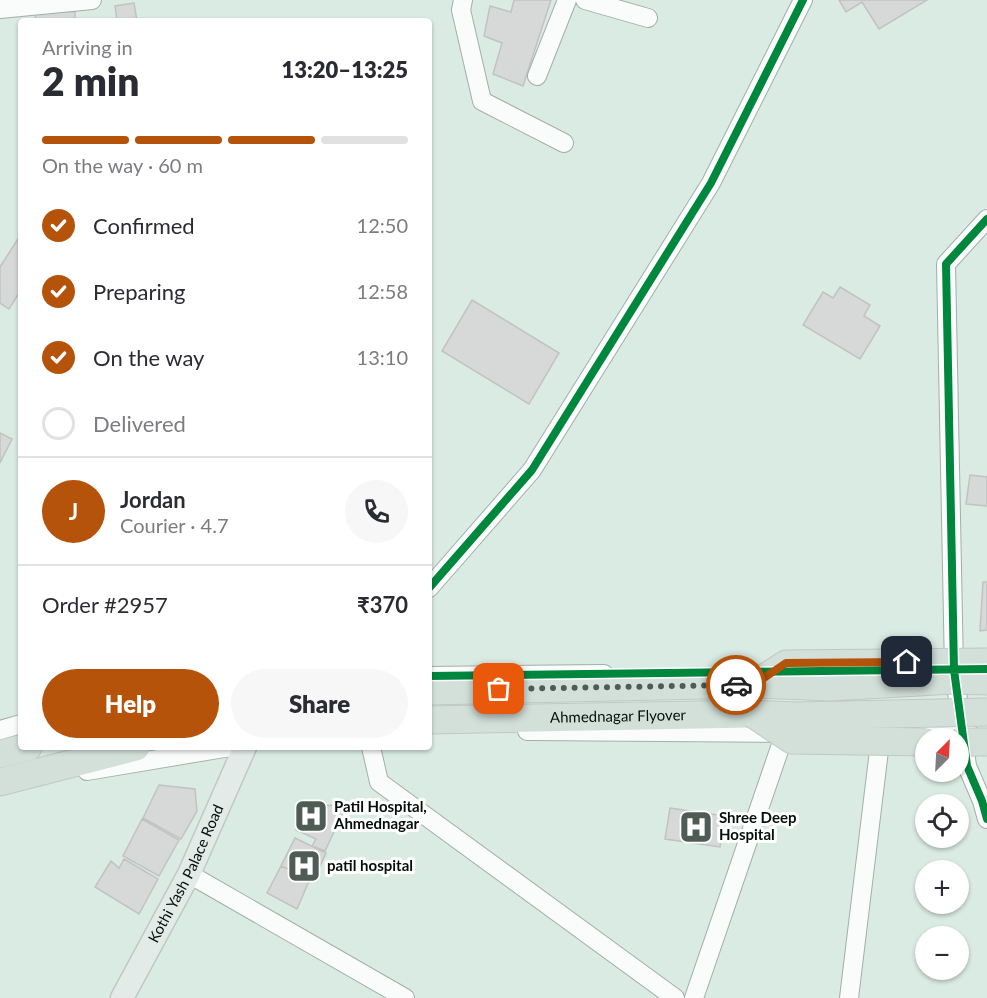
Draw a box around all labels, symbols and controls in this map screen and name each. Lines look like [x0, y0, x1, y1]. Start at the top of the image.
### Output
text: Arriving in [42, 35, 133, 59]
text: 13:20–13:25 [282, 56, 408, 83]
text: 2 min [42, 58, 139, 104]
text: On the way · 60 m [42, 153, 203, 177]
icon: check [42, 209, 75, 242]
text: Confirmed [93, 212, 195, 239]
text: 12:50 [357, 213, 408, 237]
icon: check [42, 275, 75, 308]
text: Preparing [93, 278, 185, 305]
text: 12:58 [357, 279, 408, 303]
icon: check [42, 341, 75, 374]
text: On the way [93, 344, 204, 371]
text: 13:10 [357, 345, 408, 369]
text: Delivered [93, 410, 186, 437]
button: phone [345, 480, 408, 543]
text: Jordan [120, 486, 186, 513]
text: J [69, 498, 78, 525]
text: Courier · 4.7 [120, 513, 229, 537]
text: Order #2957 [42, 591, 168, 618]
text: ₹370 [357, 591, 408, 618]
pin [881, 636, 932, 687]
icon: home [890, 645, 923, 678]
courier [706, 655, 766, 715]
pin [473, 663, 524, 714]
button: Help [42, 669, 219, 738]
button: Share [231, 669, 408, 738]
icon: car [720, 669, 753, 702]
icon: bag [482, 672, 515, 705]
street label: Ahmednagar Flyover [550, 705, 687, 726]
north arrow [915, 728, 969, 782]
map controls [915, 728, 969, 980]
button: locate [915, 794, 969, 848]
place label: Patil Hospital, Ahmednagar [333, 797, 427, 832]
hospital icon: Patil Hospital, Ahmednagar [293, 798, 329, 834]
street label: Kothi Yash Palace Road [144, 801, 227, 945]
place label: Shree Deep Hospital [719, 808, 796, 843]
hospital icon: Shree Deep Hospital [678, 809, 714, 845]
hospital icon: patil hospital [286, 848, 322, 884]
place label: patil hospital [327, 856, 413, 874]
button: + [915, 860, 969, 914]
button: − [915, 926, 969, 980]

